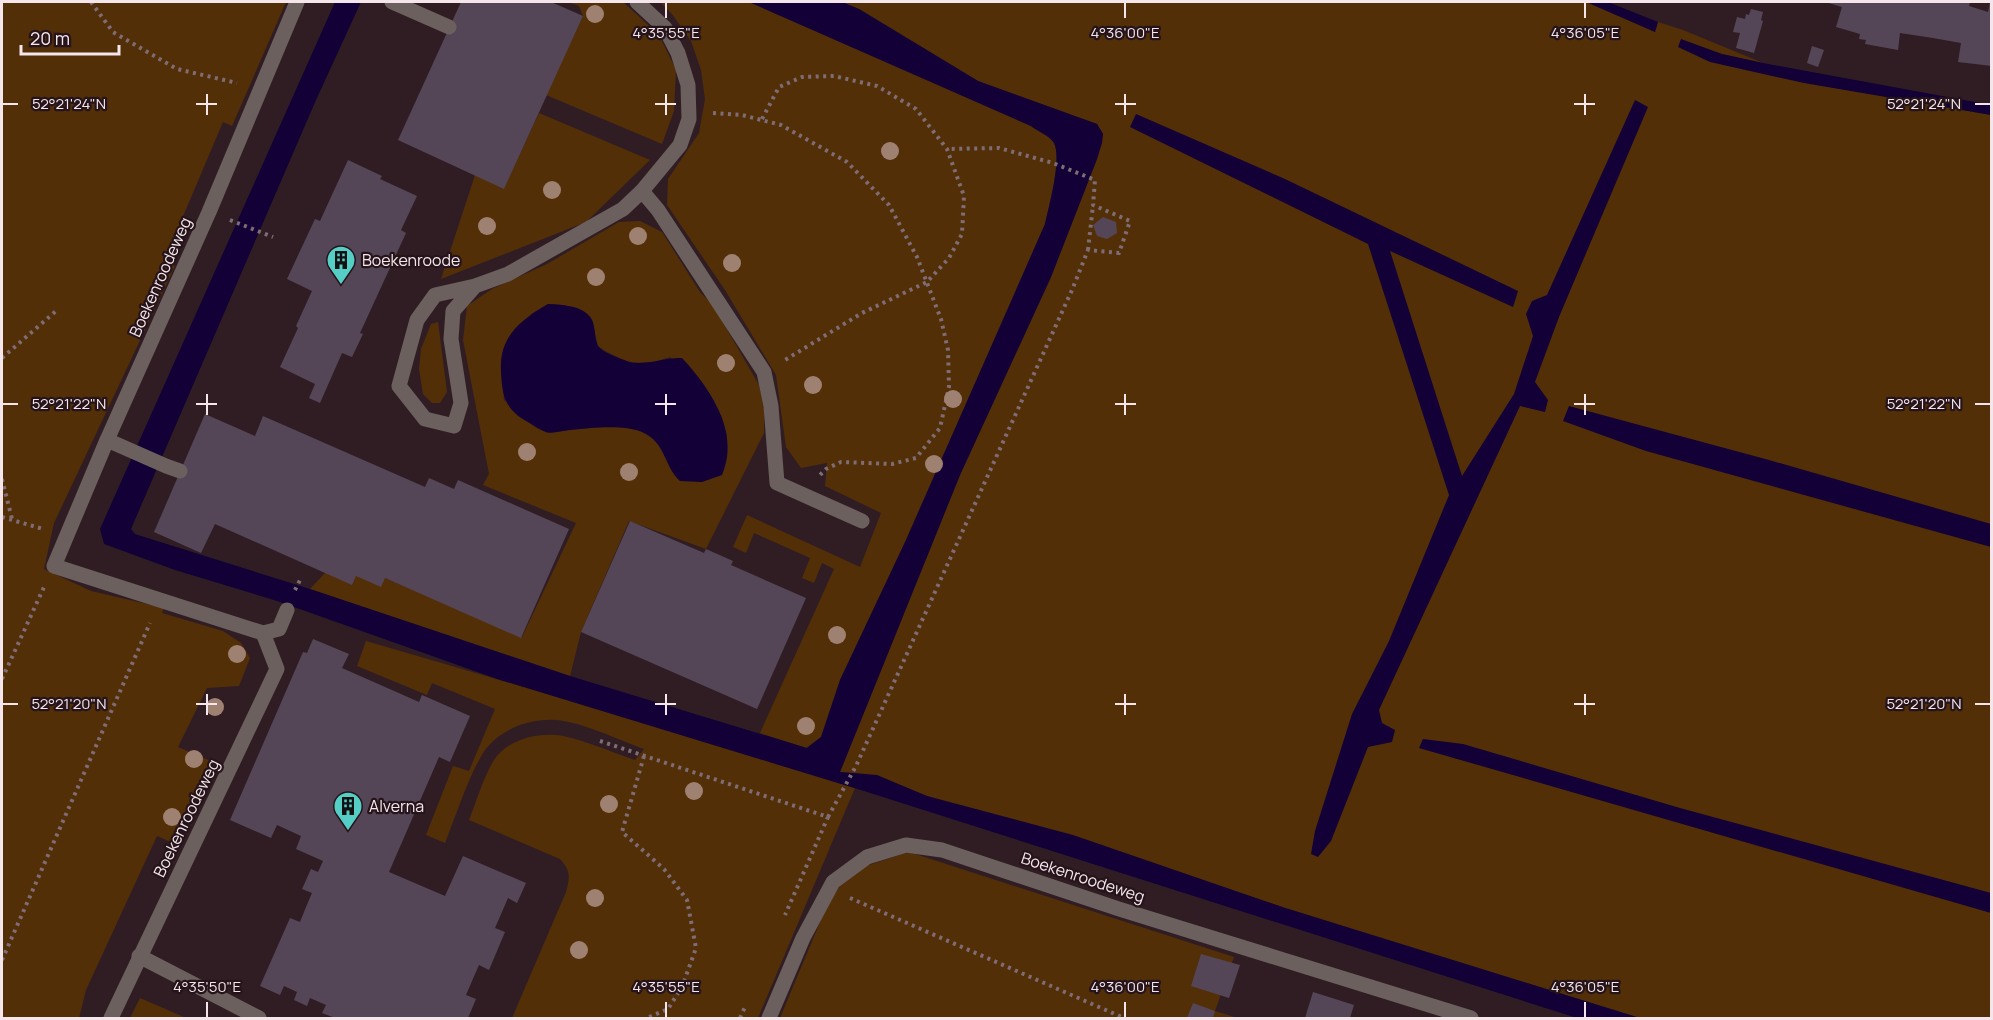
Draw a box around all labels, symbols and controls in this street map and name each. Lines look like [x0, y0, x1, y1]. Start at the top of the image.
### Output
scale bar [21, 18, 118, 56]
text: 4°35'55"E [632, 22, 700, 43]
text: 4°36'00"E [1090, 22, 1160, 43]
text: 4°36'05"E [1551, 22, 1619, 43]
text: 20 m [30, 26, 70, 50]
text: 52°21'24"N [32, 93, 106, 114]
text: 52°21'24"N [1887, 93, 1961, 114]
street label: Boekenroodeweg [124, 214, 196, 340]
building icon: Boekenroode [325, 244, 357, 286]
place label: Boekenroode [362, 249, 460, 271]
text: 52°21'22"N [32, 393, 106, 414]
text: 52°21'22"N [1887, 393, 1961, 414]
text: 52°21'20"N [32, 693, 107, 714]
text: 52°21'20"N [1887, 693, 1962, 714]
street label: Boekenroodeweg [148, 755, 224, 881]
building icon: Alverna [332, 790, 364, 832]
place label: Alverna [369, 795, 424, 817]
street label: Boekenroodeweg [1018, 847, 1148, 907]
text: 4°35'50"E [173, 976, 241, 997]
text: 4°35'55"E [632, 976, 700, 997]
text: 4°36'00"E [1090, 976, 1160, 997]
text: 4°36'05"E [1551, 976, 1619, 997]

